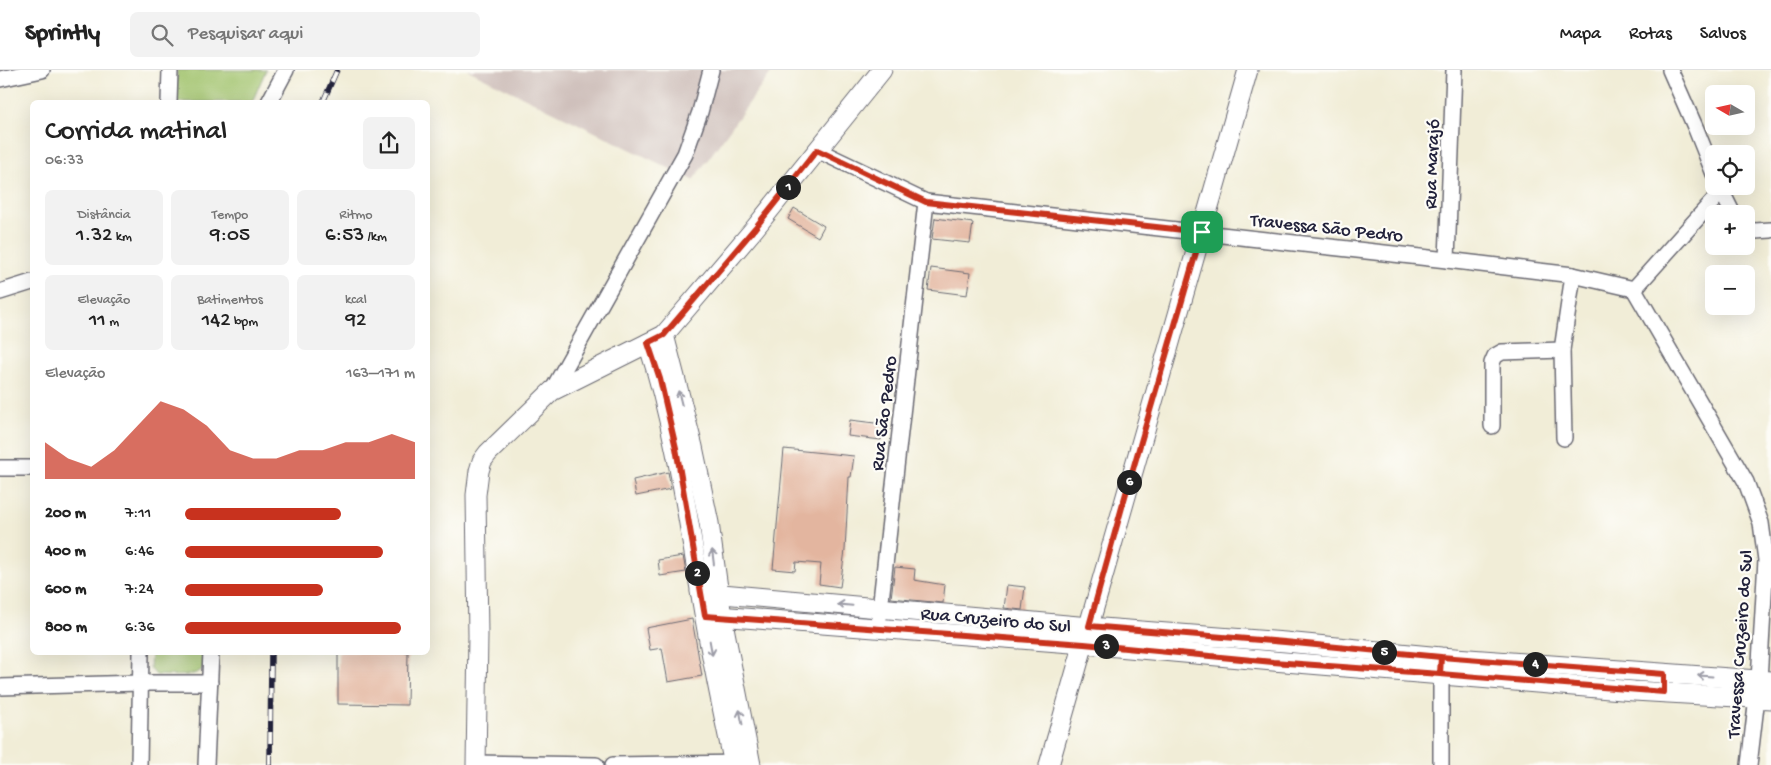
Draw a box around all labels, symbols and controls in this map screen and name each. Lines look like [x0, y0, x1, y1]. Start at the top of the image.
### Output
search box [130, 12, 480, 57]
text: Sprintly [25, 20, 100, 49]
icon: search [148, 21, 176, 49]
text: Pesquisar aqui [188, 23, 303, 46]
text: Mapa [1560, 24, 1601, 45]
text: Rotas [1629, 24, 1672, 45]
text: Salvos [1700, 24, 1746, 45]
north arrow [1705, 85, 1755, 135]
map controls [1705, 85, 1755, 315]
text: Corrida matinal [45, 116, 227, 149]
button: share [363, 117, 415, 169]
street label: Rua Marajó [1420, 118, 1447, 210]
button: locate [1705, 145, 1755, 195]
text: 06:33 [45, 152, 84, 171]
pin: 1 [776, 174, 800, 200]
text: 1 [786, 179, 791, 196]
button: + [1705, 205, 1755, 255]
text: Distância [77, 207, 131, 224]
text: Tempo [212, 207, 248, 224]
text: Ritmo [339, 207, 373, 224]
street label: Travessa São Pedro [1248, 210, 1404, 249]
pin [1181, 211, 1223, 253]
icon: arrive [1188, 218, 1216, 246]
text: 1.32 [76, 224, 112, 249]
text: 9:05 [210, 224, 250, 249]
text: 6:53 [325, 224, 364, 249]
text: km [112, 229, 132, 246]
text: /km [364, 229, 387, 246]
button: − [1705, 265, 1755, 315]
text: Elevação [78, 292, 130, 309]
text: Batimentos [197, 292, 263, 309]
text: kcal [345, 292, 367, 309]
text: 11 [89, 309, 106, 334]
text: 142 [202, 309, 231, 334]
text: 92 [346, 309, 366, 334]
text: m [106, 314, 119, 331]
text: bpm [231, 314, 258, 331]
street label: Rua São Pedro [867, 354, 904, 472]
text: Elevação [45, 365, 105, 384]
text: 163–171 m [346, 365, 415, 384]
one-way arrow [675, 391, 684, 407]
pin: 6 [1116, 470, 1142, 494]
text: 6 [1126, 474, 1133, 491]
text: 200 m [45, 505, 86, 524]
text: 7:11 [125, 505, 151, 524]
text: 400 m [45, 543, 86, 562]
text: 6:46 [125, 543, 154, 562]
one-way arrow [708, 549, 718, 565]
street label: Travessa Cruzeiro do Sul [1723, 549, 1760, 740]
pin: 2 [684, 560, 710, 586]
text: 2 [694, 565, 701, 582]
text: 600 m [45, 581, 86, 600]
text: 7:24 [125, 581, 154, 600]
one-way arrow [838, 600, 854, 610]
street label: Rua Cruzeiro do Sul [920, 603, 1072, 640]
text: 800 m [45, 619, 87, 638]
text: 6:36 [125, 619, 155, 638]
pin: 3 [1094, 634, 1118, 658]
text: 3 [1103, 638, 1110, 655]
one-way arrow [706, 639, 716, 655]
pin: 5 [1372, 640, 1396, 664]
text: 5 [1381, 644, 1388, 661]
pin: 4 [1522, 652, 1548, 676]
text: 4 [1532, 656, 1539, 673]
one-way arrow [1697, 672, 1713, 681]
one-way arrow [736, 710, 746, 726]

